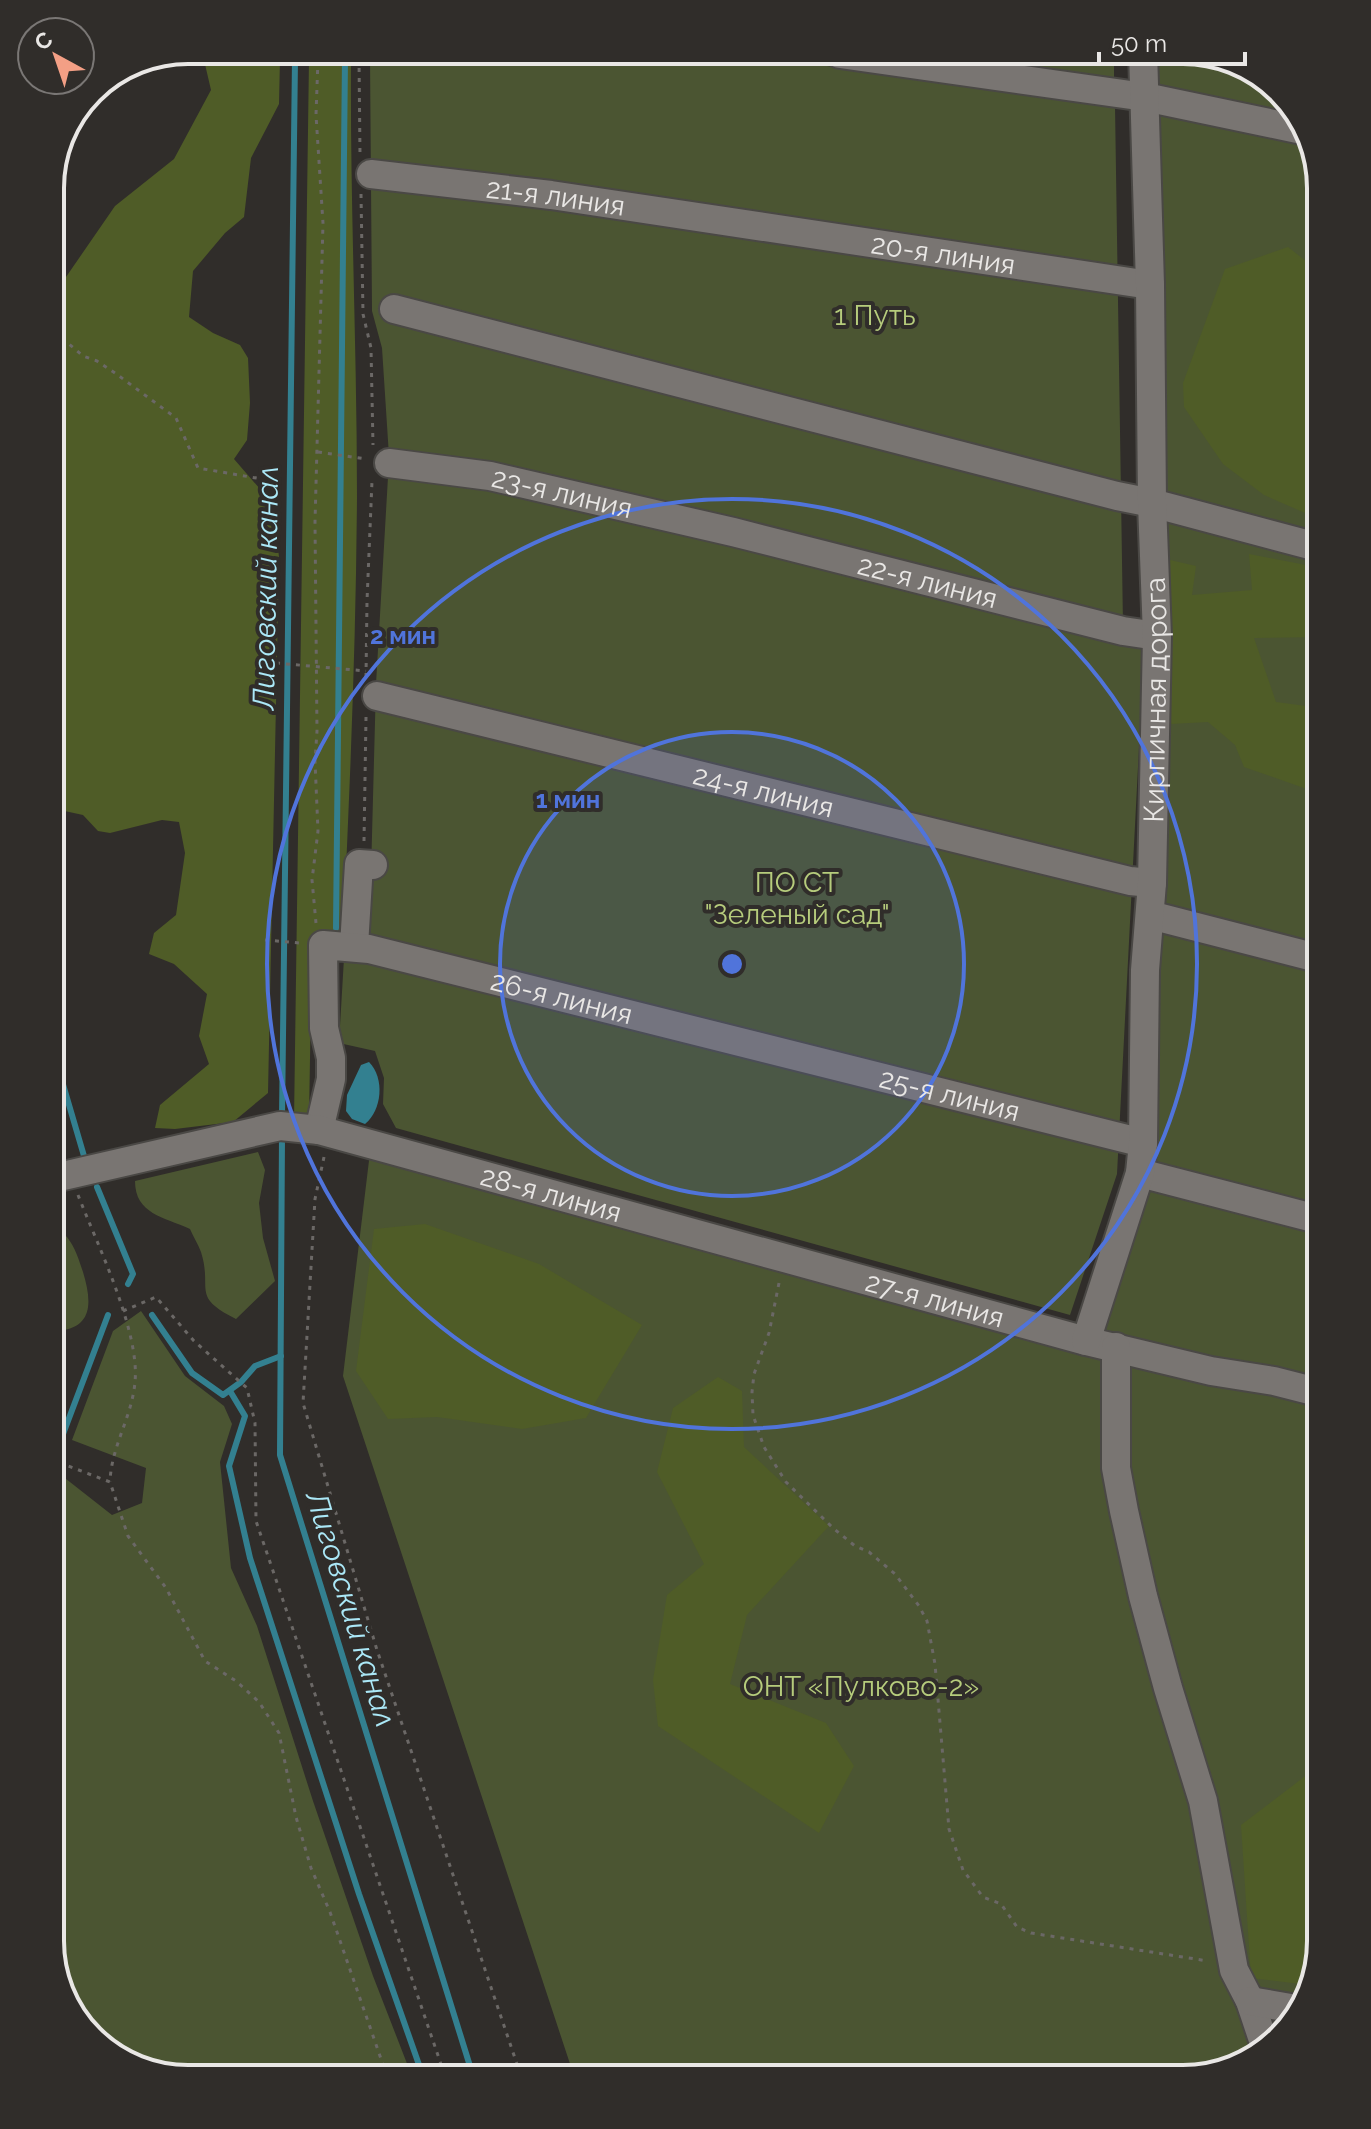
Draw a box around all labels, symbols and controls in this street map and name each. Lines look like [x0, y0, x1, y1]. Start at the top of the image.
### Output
north arrow [16, 16, 96, 96]
scale bar [1099, 16, 1245, 66]
text: С [29, 26, 57, 55]
text: 50 m [1111, 29, 1167, 58]
street label: 21-я линия [484, 172, 627, 223]
street label: 20-я линия [869, 227, 1018, 282]
park label: 1 Путь [834, 299, 916, 332]
street label: 23-я линия [489, 461, 636, 525]
water label: Лиговский канал [246, 465, 285, 712]
street label: 22-я линия [854, 548, 1001, 615]
street label: Кирпичная дорога [1137, 577, 1174, 823]
text: 2 мин [370, 621, 436, 650]
street label: 24-я линия [690, 758, 837, 825]
text: 1 мин [536, 785, 600, 814]
park label: ПО СТ "Зеленый сад" [704, 866, 890, 931]
centre of rings [718, 950, 746, 978]
street label: 26-я линия [487, 964, 636, 1031]
street label: 25-я линия [876, 1062, 1023, 1128]
street label: 28-я линия [477, 1159, 625, 1229]
street label: 27-я линия [862, 1265, 1008, 1335]
water label: Лиговский канал [299, 1486, 404, 1731]
park label: ОНТ «Пулково-2» [743, 1670, 979, 1703]

